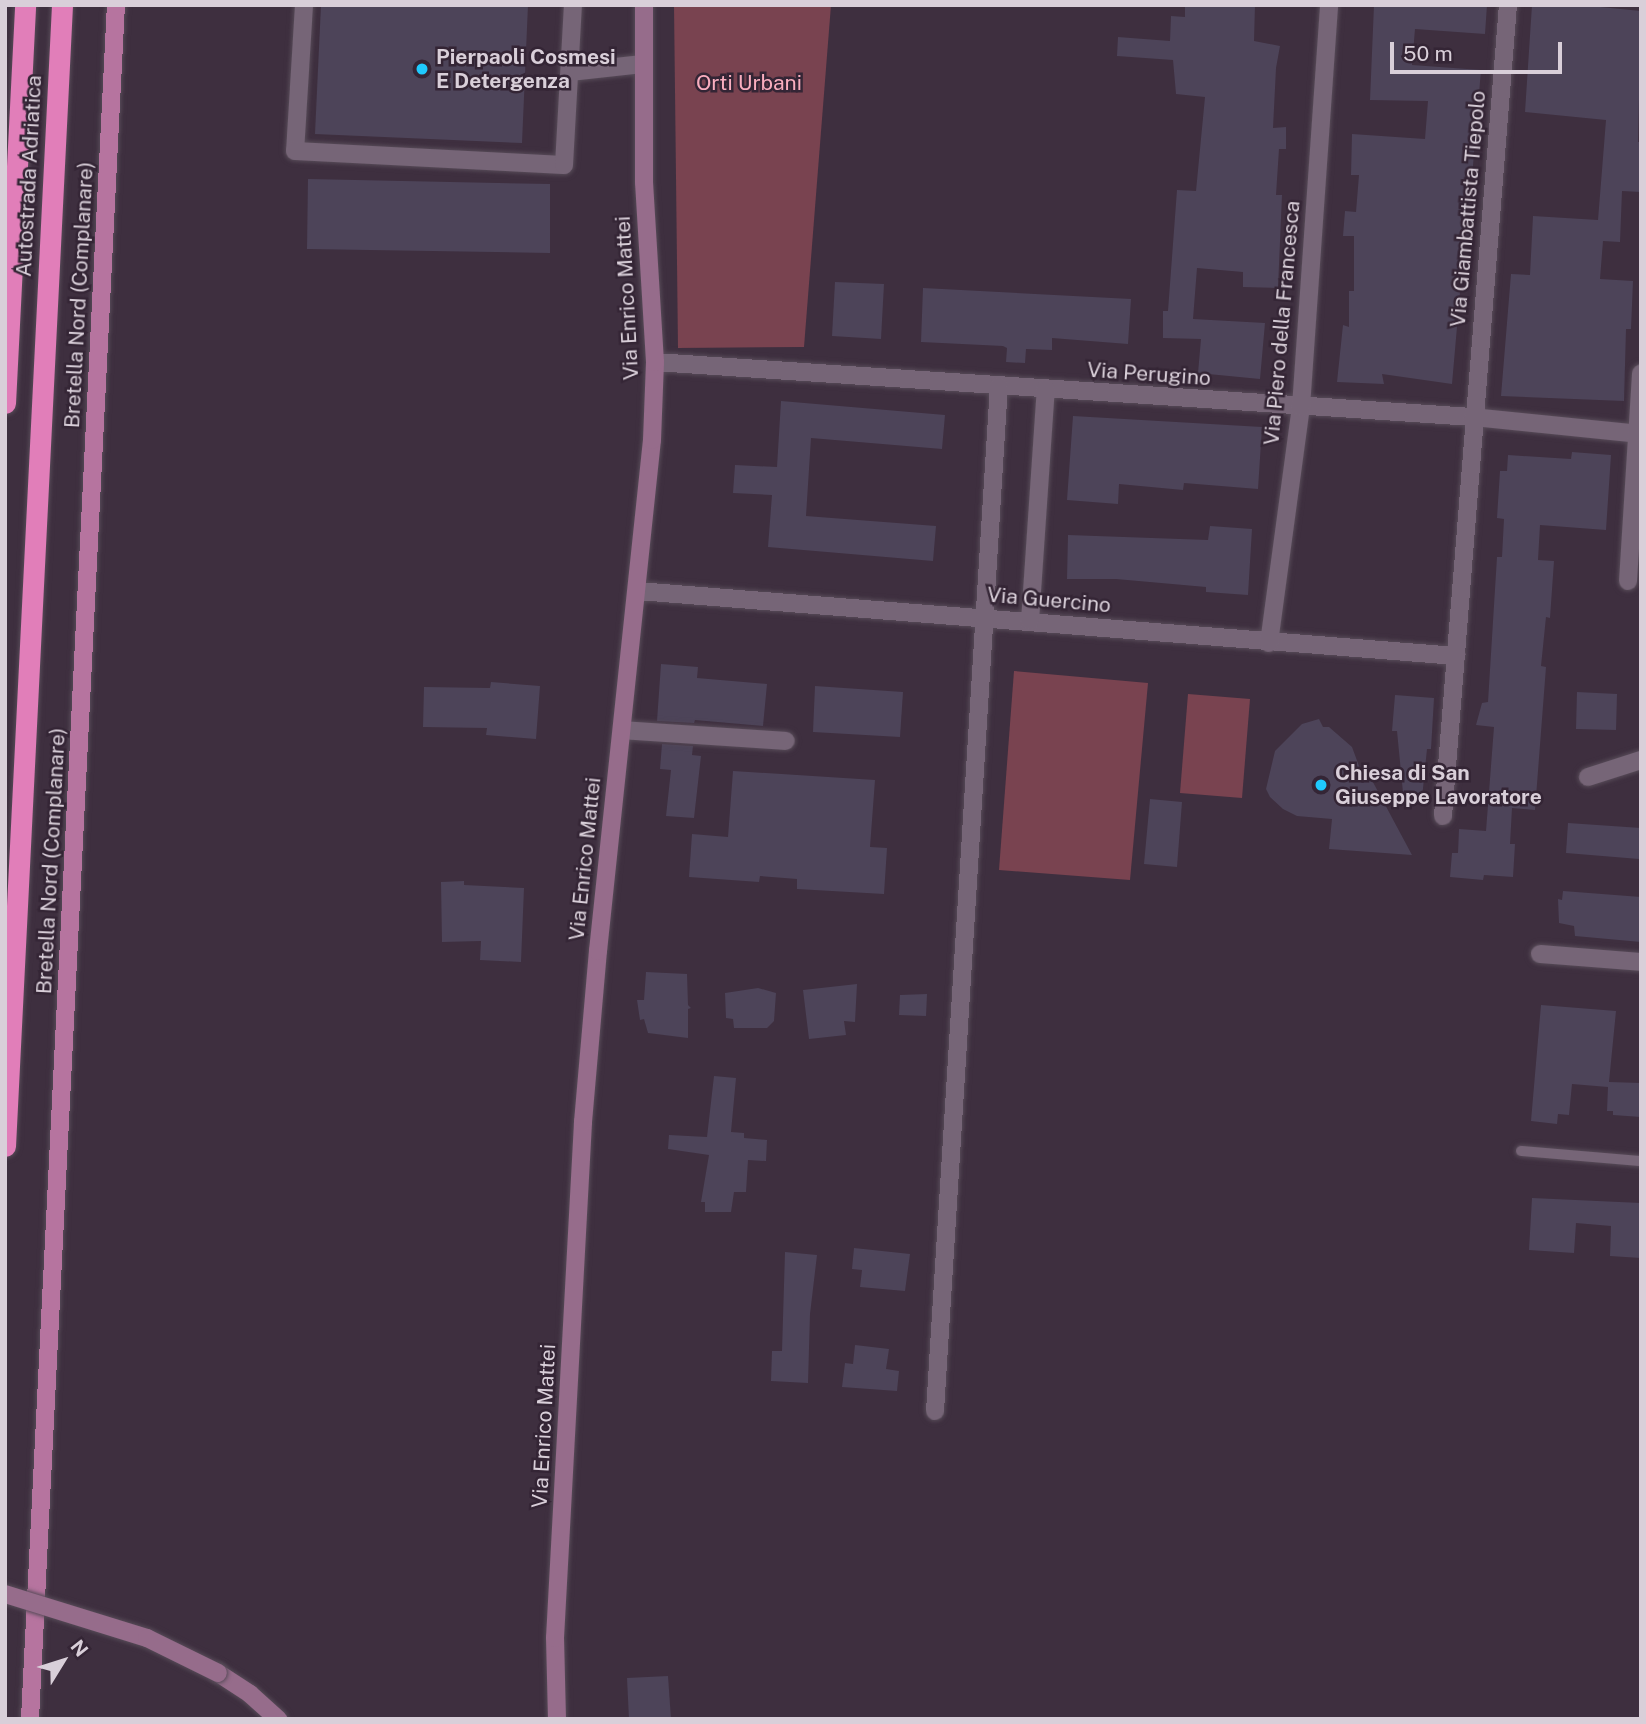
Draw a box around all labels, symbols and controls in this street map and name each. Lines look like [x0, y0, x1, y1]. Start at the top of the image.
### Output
scale bar [1394, 28, 1566, 72]
text: 50 m [1403, 41, 1453, 66]
place label: Pierpaoli Cosmesi E Detergenza [436, 44, 616, 94]
marker: Pierpaoli Cosmesi E Detergenza [414, 61, 430, 77]
park label: Orti Urbani [696, 70, 802, 96]
street label: Autostrada Adriatica [11, 74, 47, 278]
street label: Via Giambattista Tiepolo [1445, 90, 1491, 328]
street label: Bretella Nord (Complanare) [59, 161, 99, 429]
street label: Via Piero della Francesca [1259, 200, 1305, 446]
street label: Via Enrico Mattei [610, 215, 644, 381]
street label: Via Perugino [1086, 357, 1212, 391]
street label: Via Guercino [986, 582, 1112, 618]
street label: Bretella Nord (Complanare) [31, 727, 71, 995]
place label: Chiesa di San Giuseppe Lavoratore [1335, 760, 1542, 810]
street label: Via Enrico Mattei [564, 776, 606, 942]
marker: Chiesa di San Giuseppe Lavoratore [1313, 777, 1329, 793]
street label: Via Enrico Mattei [527, 1343, 561, 1509]
north arrow [28, 1626, 98, 1696]
text: N [66, 1635, 93, 1661]

